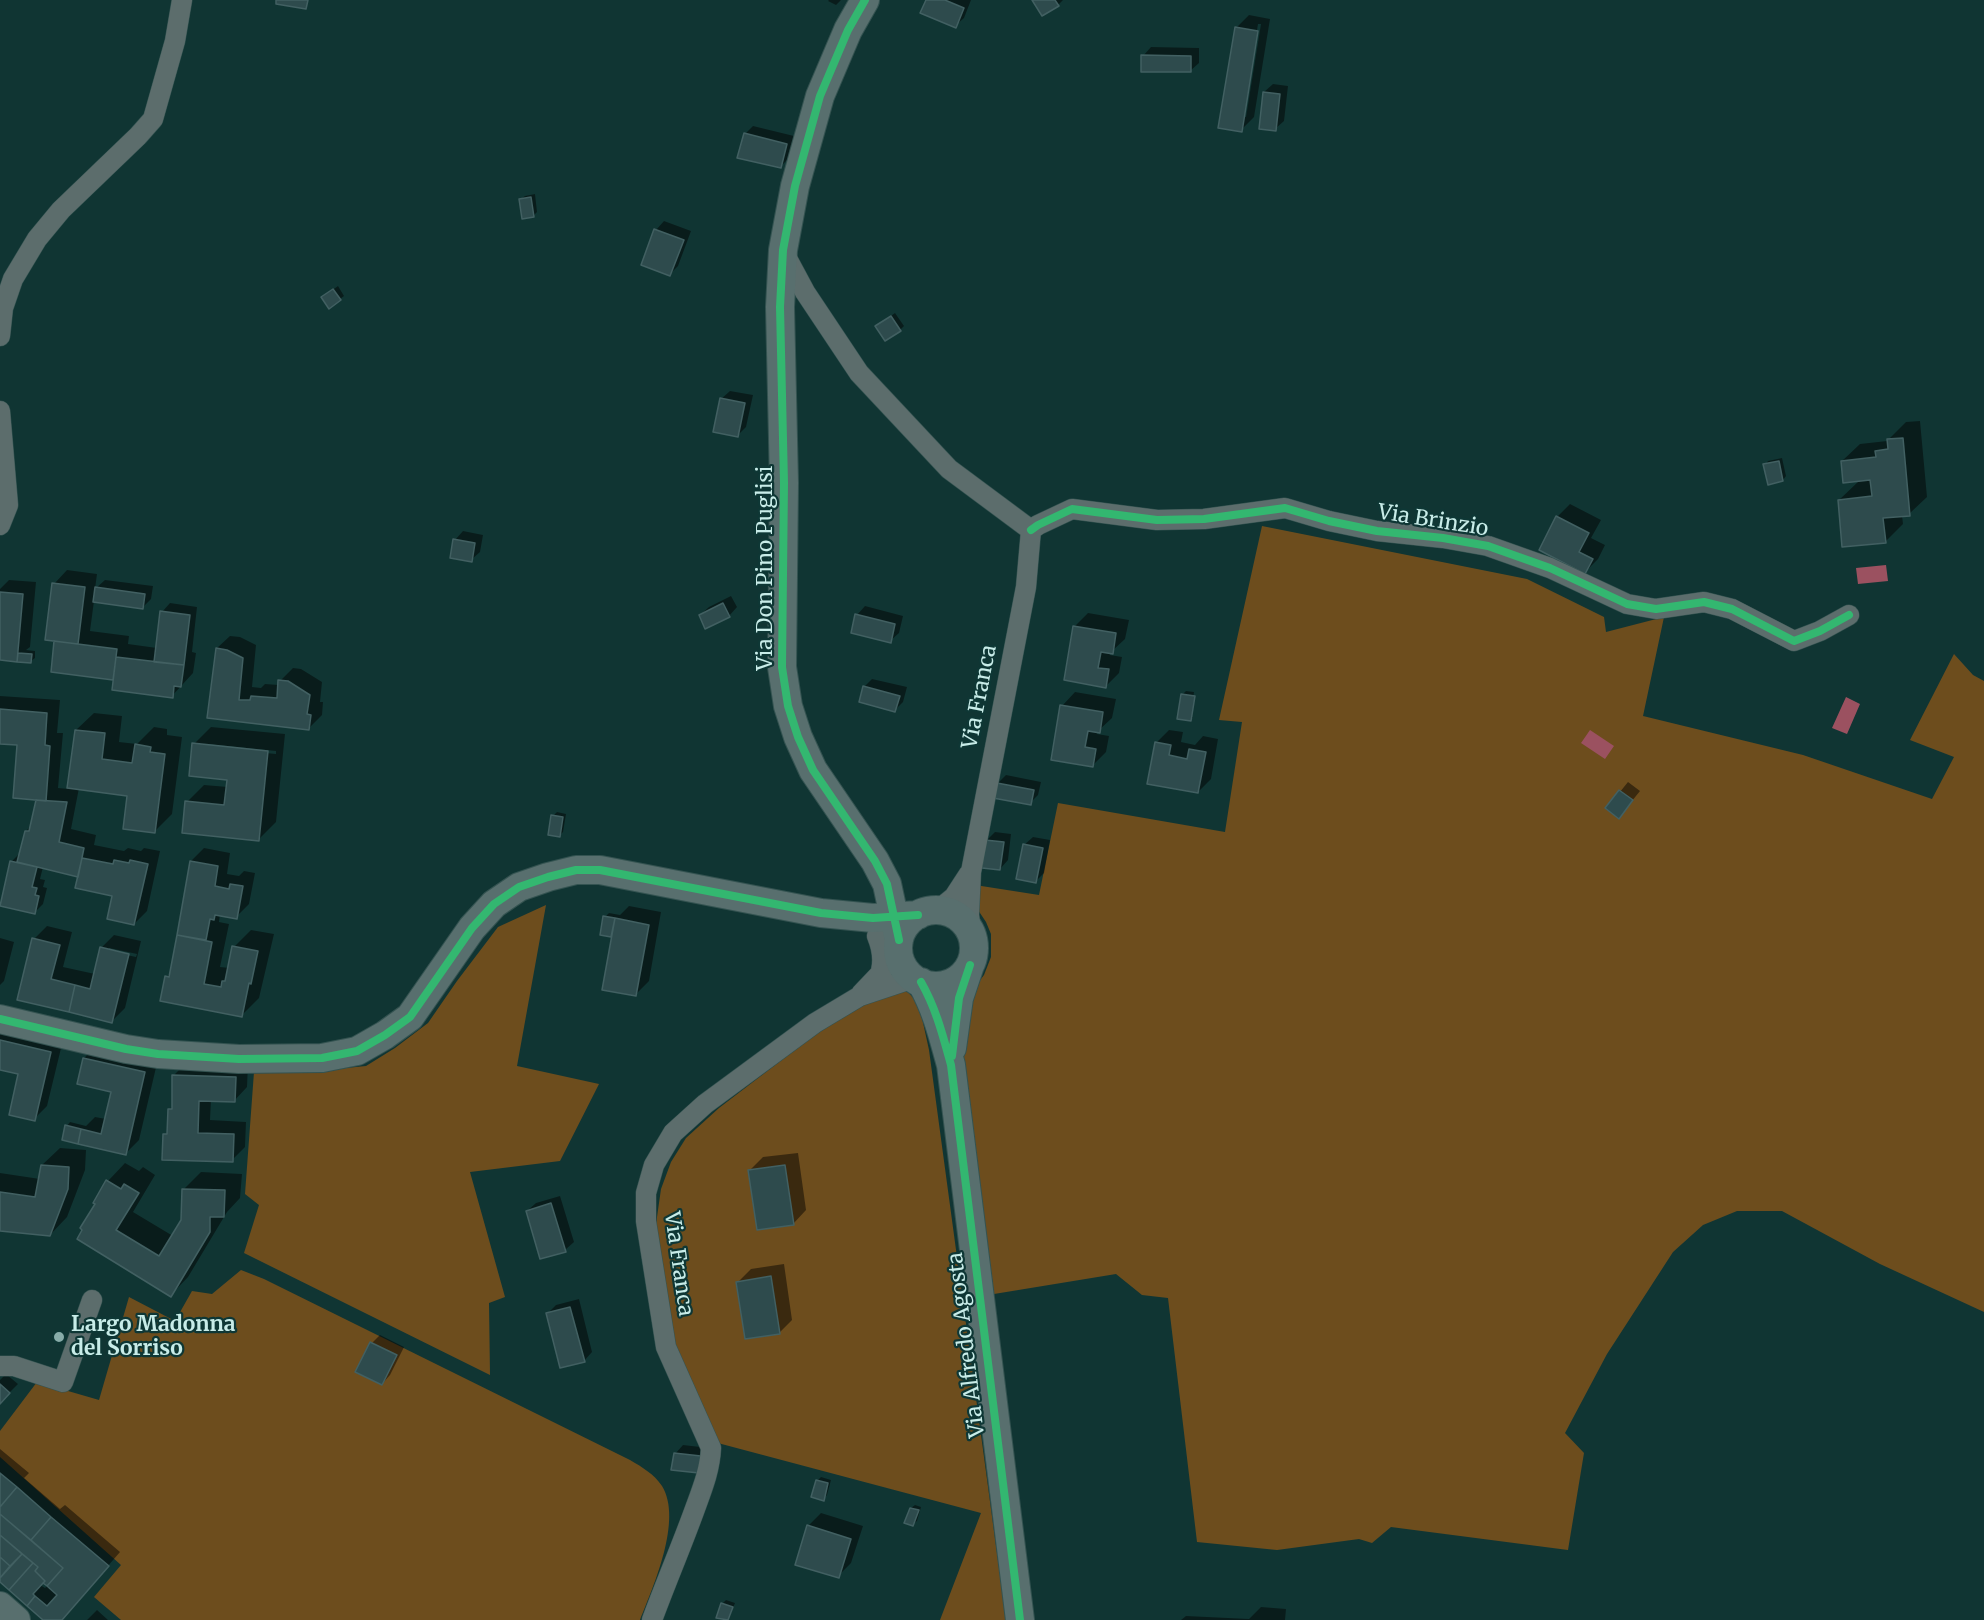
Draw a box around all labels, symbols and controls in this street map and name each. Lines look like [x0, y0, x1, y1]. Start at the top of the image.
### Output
street label: Via Don Pino Puglisi [753, 466, 779, 670]
street label: Via Brinzio [1376, 500, 1490, 542]
street label: Via Franca [958, 643, 1002, 751]
street label: Via Franca [658, 1210, 698, 1318]
street label: Via Alfredo Agosta [943, 1251, 991, 1439]
place label: Largo Madonna del Sorriso [71, 1312, 235, 1362]
marker: Largo Madonna del Sorriso [52, 1330, 66, 1344]

